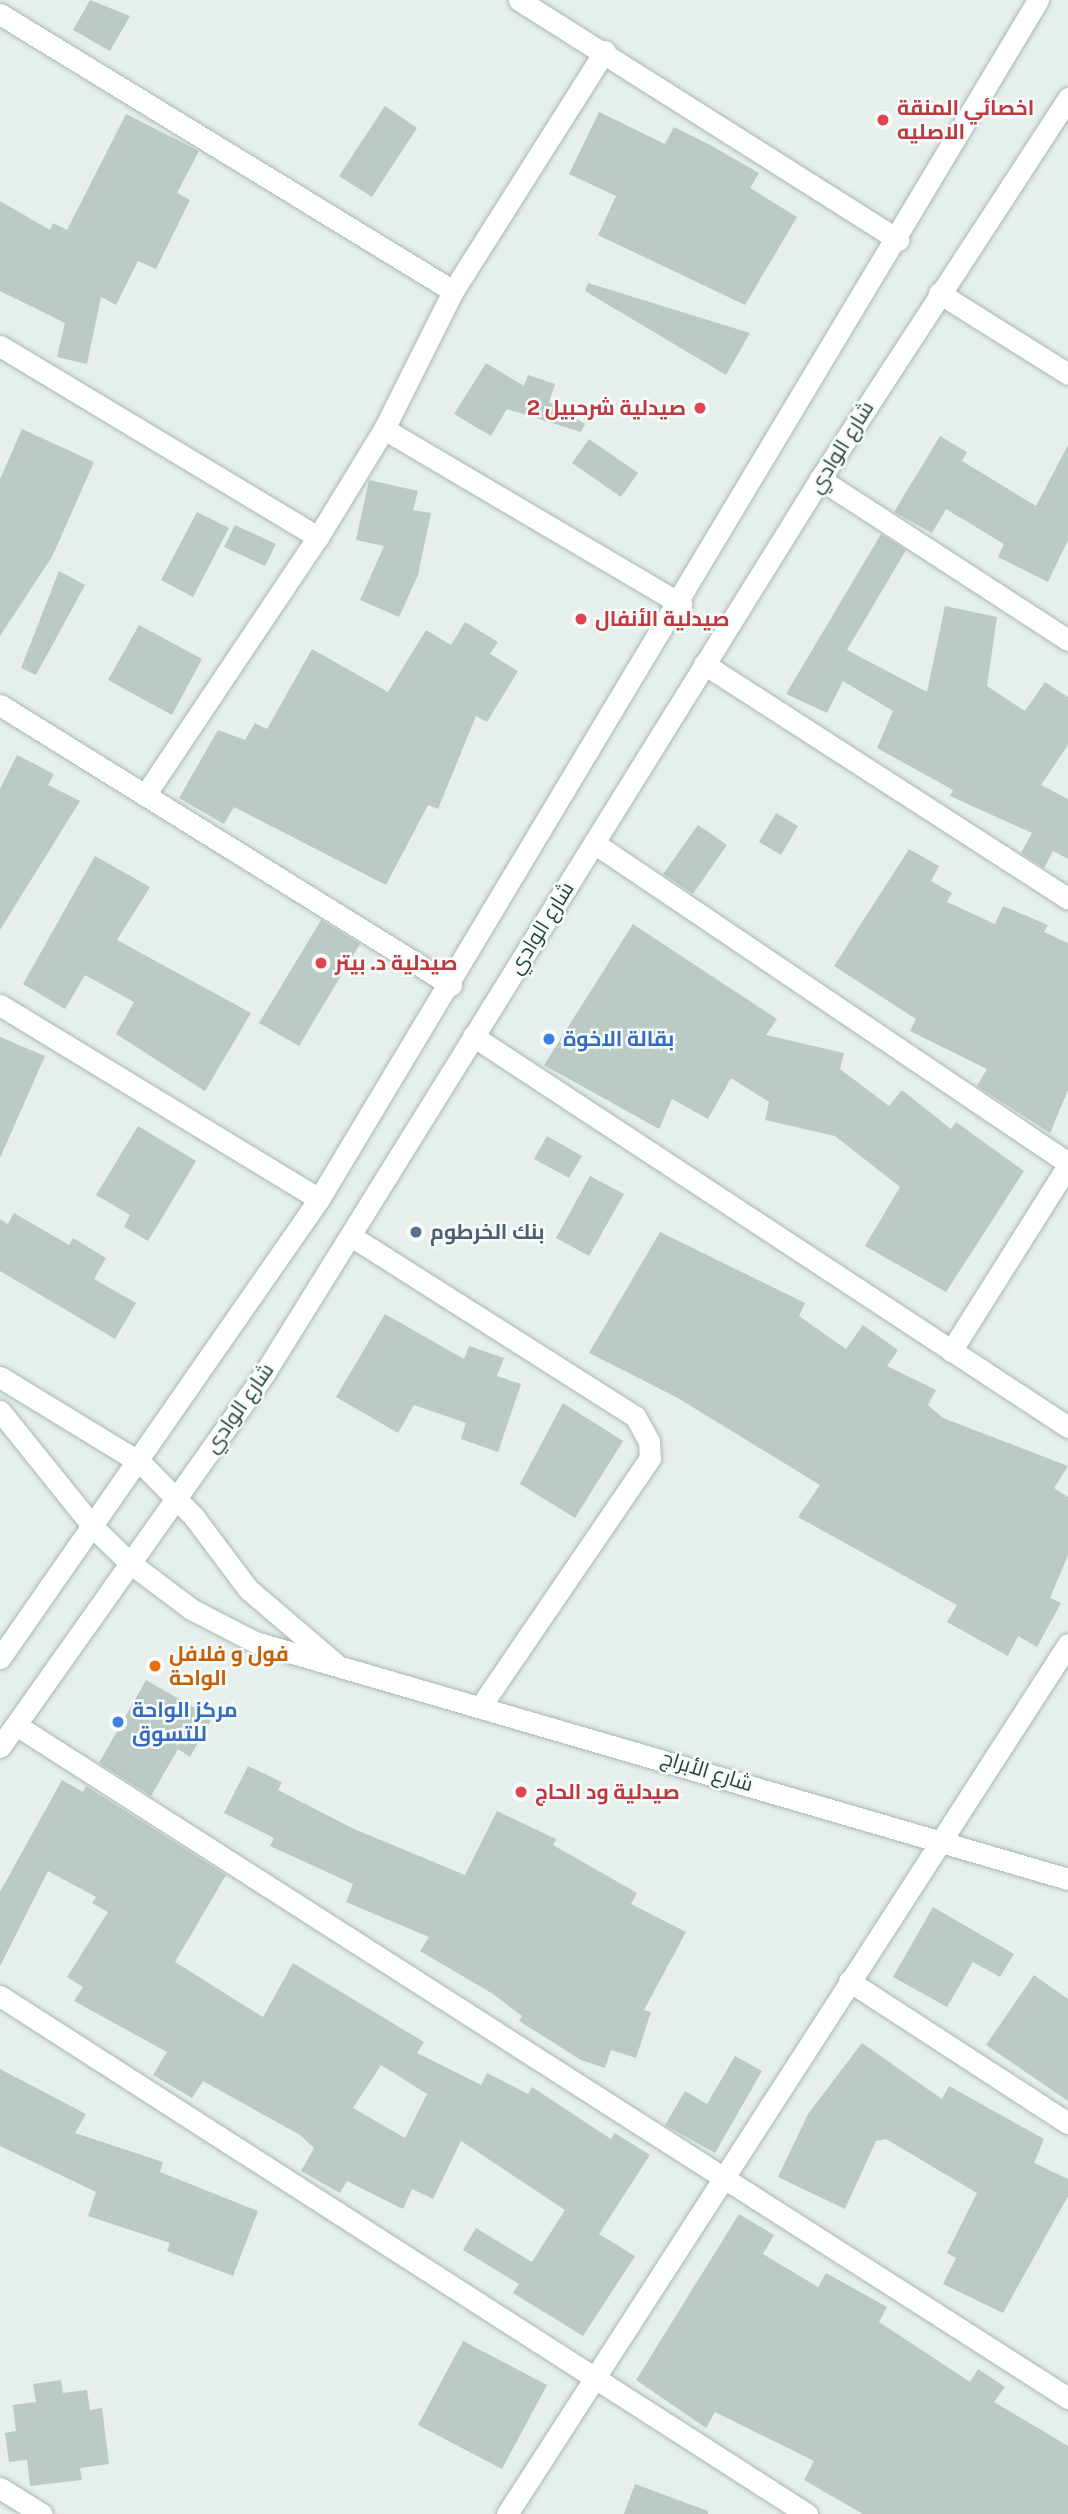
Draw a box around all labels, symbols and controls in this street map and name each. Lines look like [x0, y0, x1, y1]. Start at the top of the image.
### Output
place label: اخصائي المنقة الاصليه [897, 95, 1034, 145]
marker: اخصائي المنقة الاصليه [875, 112, 891, 128]
place label: صيدلية شرحبيل 2 [527, 395, 686, 421]
street label: شارع الوادي [803, 396, 879, 498]
marker: صيدلية شرحبيل 2 [692, 400, 708, 416]
place label: صيدلية الأنفال [595, 606, 730, 632]
marker: صيدلية الأنفال [573, 611, 589, 627]
street label: شارع الوادي [503, 877, 579, 979]
place label: صيدلية د. بيتر [335, 950, 458, 976]
marker: صيدلية د. بيتر [313, 955, 329, 971]
place label: بقالة الاخوة [563, 1026, 674, 1052]
marker: بقالة الاخوة [541, 1031, 557, 1047]
place label: بنك الخرطوم [430, 1219, 544, 1245]
marker: بنك الخرطوم [408, 1224, 424, 1240]
street label: شارع الوادي [199, 1358, 279, 1458]
place label: فول و فلافل الواحة [169, 1641, 289, 1691]
marker: فول و فلافل الواحة [147, 1658, 163, 1674]
place label: مركز الواحة للتسوق [132, 1697, 238, 1747]
marker: مركز الواحة للتسوق [110, 1714, 126, 1730]
street label: شارع الأبراج [658, 1745, 756, 1797]
place label: صيدلية ود الحاج [535, 1779, 680, 1805]
marker: صيدلية ود الحاج [513, 1784, 529, 1800]

